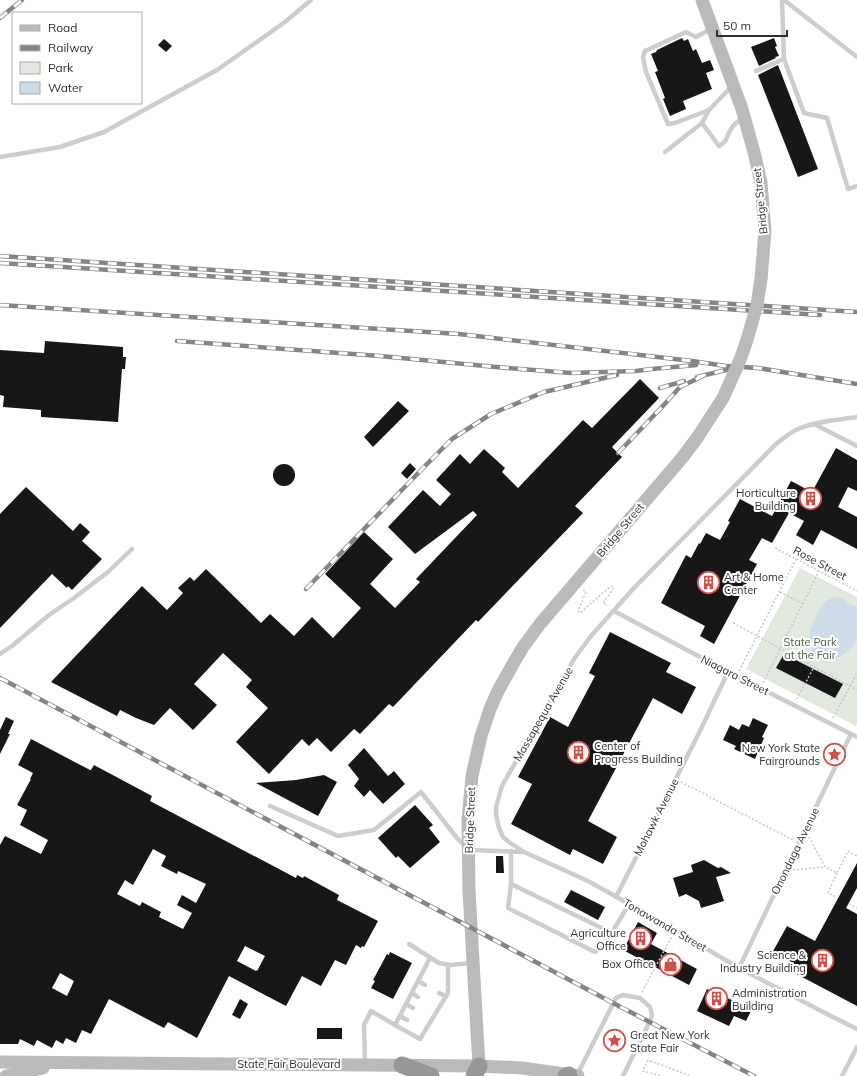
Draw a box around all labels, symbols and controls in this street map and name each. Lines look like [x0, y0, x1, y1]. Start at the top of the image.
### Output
legend [12, 12, 142, 104]
scale bar [717, 12, 787, 38]
text: 50 m [723, 18, 751, 33]
text: Road [48, 20, 77, 35]
text: Railway [48, 40, 94, 55]
text: Park [48, 60, 74, 75]
text: Water [48, 80, 84, 95]
street label: Bridge Street [750, 167, 770, 235]
place label: Horticulture Building [736, 486, 796, 513]
building icon: Horticulture Building [798, 486, 824, 512]
street label: Bridge Street [593, 500, 647, 560]
street label: Rose Street [791, 543, 849, 583]
building icon: Art & Home Center [696, 570, 722, 596]
place label: Art & Home Center [724, 570, 784, 597]
park label: State Park at the Fair [783, 635, 837, 662]
street label: Niagara Street [699, 652, 771, 698]
street label: Massapequa Avenue [510, 664, 576, 764]
building icon: Center of Progress Building [565, 739, 591, 765]
place label: Center of Progress Building [594, 739, 683, 766]
place label: New York State Fairgrounds [742, 741, 820, 768]
place icon: New York State Fairgrounds [822, 741, 848, 767]
street label: Mohawk Avenue [630, 776, 682, 858]
street label: Bridge Street [462, 786, 478, 854]
street label: Onondaga Avenue [768, 805, 822, 897]
street label: Tonawanda Street [621, 895, 709, 955]
place label: Agriculture Office [570, 926, 626, 953]
building icon: Agriculture Office [628, 926, 654, 952]
place label: Science & Industry Building [720, 948, 807, 975]
building icon: Science & Industry Building [809, 948, 835, 974]
shop icon: Box Office [657, 951, 683, 977]
place label: Box Office [602, 957, 654, 971]
building icon: Administration Building [703, 986, 729, 1012]
place label: Administration Building [732, 986, 807, 1013]
place icon: Great New York State Fair [601, 1028, 627, 1054]
place label: Great New York State Fair [630, 1028, 710, 1055]
street label: State Fair Boulevard [237, 1057, 341, 1071]

